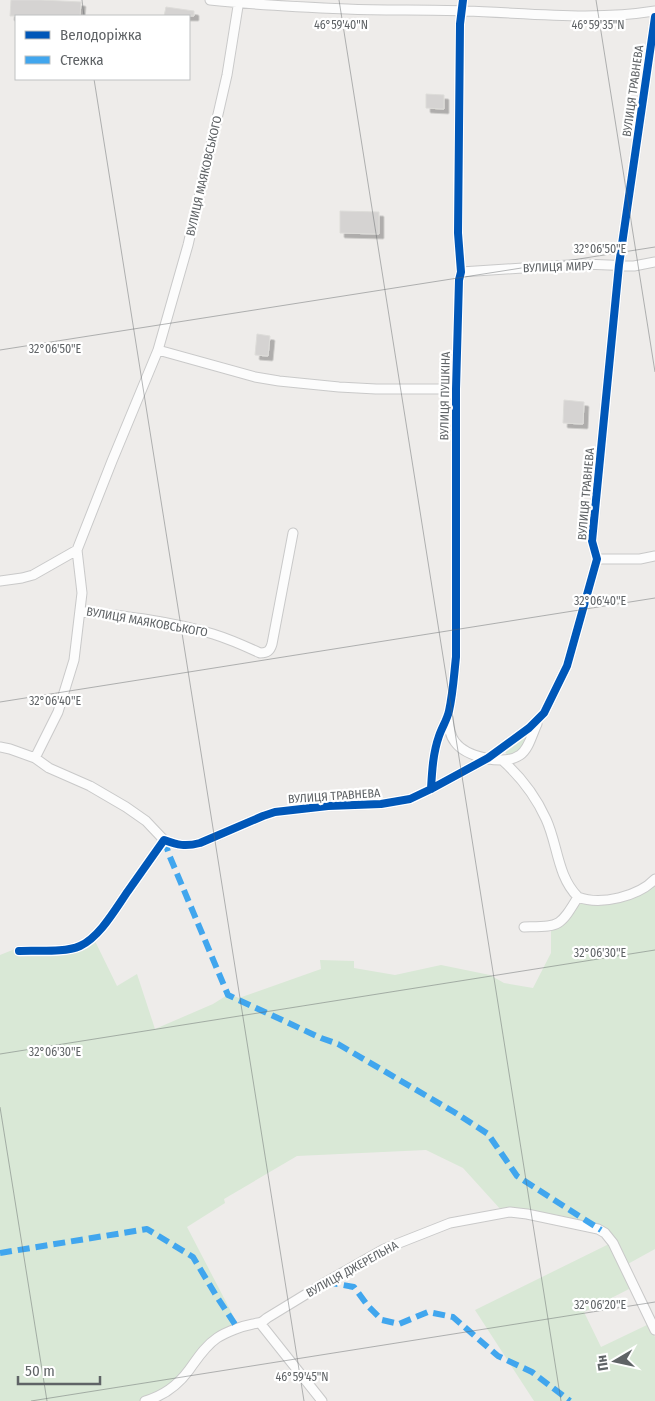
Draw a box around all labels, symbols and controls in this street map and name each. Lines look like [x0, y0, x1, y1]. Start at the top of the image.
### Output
legend [15, 15, 190, 80]
text: 46°59'40"N [314, 18, 368, 32]
text: 46°59'35"N [571, 18, 625, 32]
text: Велодоріжка [60, 26, 142, 44]
street label: ВУЛИЦЯ ТРАВНЕВА [620, 44, 646, 138]
text: Стежка [60, 51, 104, 69]
street label: ВУЛИЦЯ МАЯКОВСЬКОГО [183, 114, 225, 238]
text: 32°06'50"E [574, 242, 627, 256]
street label: ВУЛИЦЯ МИРУ [523, 259, 594, 275]
text: 32°06'50"E [29, 342, 82, 356]
street label: ВУЛИЦЯ ПУШКІНА [437, 351, 453, 441]
street label: ВУЛИЦЯ ТРАВНЕВА [575, 447, 597, 541]
text: 32°06'40"E [574, 594, 626, 608]
street label: ВУЛИЦЯ МАЯКОВСЬКОГО [85, 604, 209, 640]
text: 32°06'40"E [29, 694, 81, 708]
street label: ВУЛИЦЯ ТРАВНЕВА [287, 786, 381, 806]
text: 32°06'30"E [574, 946, 627, 960]
text: 32°06'30"E [29, 1045, 82, 1059]
street label: ВУЛИЦЯ ДЖЕРЕЛЬНА [304, 1238, 401, 1300]
text: 32°06'20"E [574, 1298, 626, 1312]
north arrow [590, 1336, 640, 1386]
scale bar [18, 1354, 100, 1386]
text: Пн [593, 1354, 612, 1372]
text: 50 m [25, 1362, 55, 1380]
text: 46°59'45"N [275, 1370, 329, 1384]

